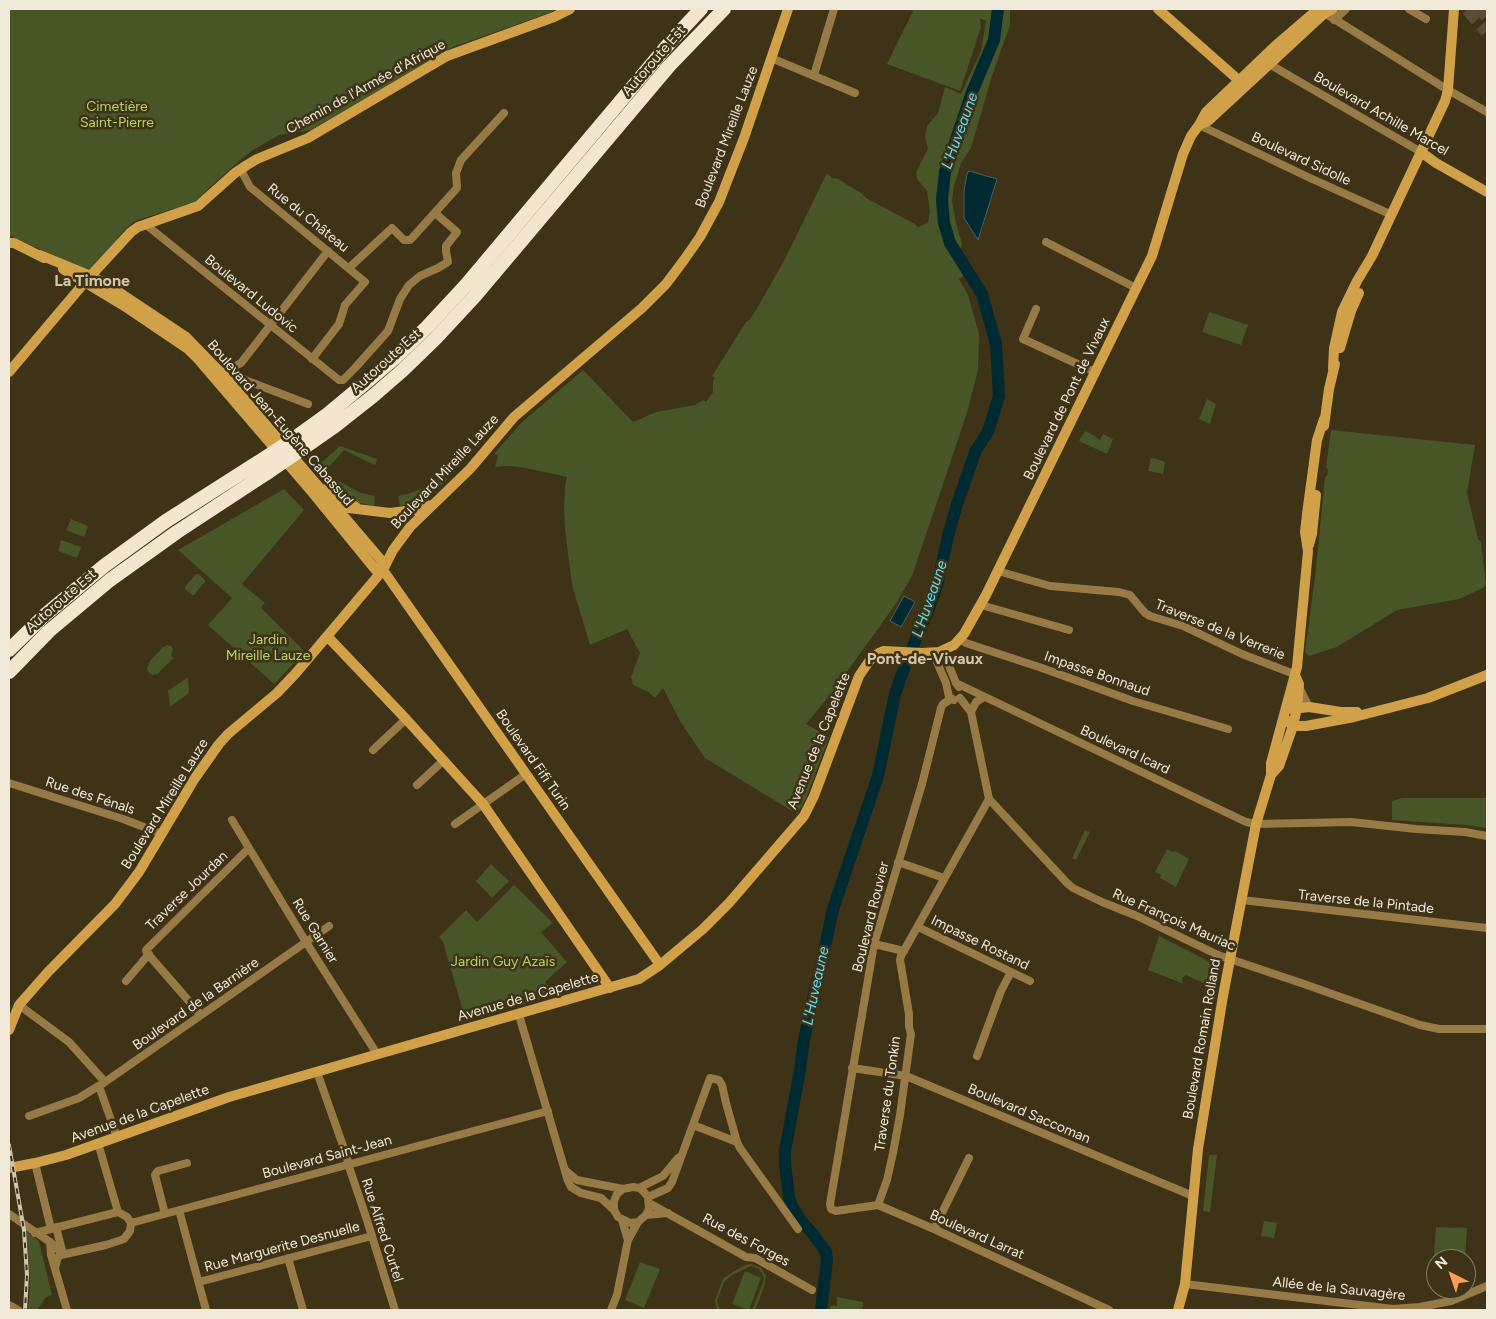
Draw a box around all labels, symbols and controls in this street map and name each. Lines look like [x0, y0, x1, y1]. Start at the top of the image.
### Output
street label: Autoroute Est [619, 22, 689, 100]
street label: Chemin de l'Armée d'Afrique [284, 36, 448, 138]
street label: Boulevard Mireille Lauze [692, 64, 762, 210]
street label: Boulevard Achille Marcel [1311, 68, 1451, 160]
water label: L'Huveaune [938, 90, 982, 172]
park label: Cimetière Saint-Pierre [80, 99, 154, 132]
street label: Boulevard Sidolle [1249, 129, 1353, 189]
street label: Rue du Château [264, 180, 352, 256]
street label: Boulevard Ludovic [201, 251, 301, 337]
district label: La Timone [54, 271, 130, 291]
street label: Boulevard de Pont de Vivaux [1020, 315, 1114, 483]
street label: Autoroute Est [348, 325, 424, 397]
street label: Boulevard Jean-Eugène Cabassud [204, 337, 356, 509]
street label: Boulevard Mireille Lauze [388, 411, 502, 533]
water label: L'Huveaune [908, 558, 952, 640]
street label: Autoroute Est [22, 566, 100, 636]
street label: Traverse de la Verrerie [1153, 596, 1287, 664]
park label: Jardin Mireille Lauze [226, 632, 310, 664]
street label: Impasse Bonnaud [1042, 648, 1152, 700]
district label: Pont-de-Vivaux [867, 649, 983, 669]
street label: Avenue de la Capelette [784, 670, 854, 812]
street label: Boulevard Fifi Turin [492, 706, 574, 814]
street label: Boulevard Icard [1077, 722, 1173, 778]
street label: Boulevard Mireille Lauze [118, 736, 212, 872]
street label: Rue des Fénals [43, 774, 137, 818]
street label: Traverse Jourdan [143, 848, 231, 934]
street label: Boulevard Rouvier [849, 860, 893, 974]
street label: Rue François Mauriac [1110, 885, 1238, 955]
street label: Traverse de la Pintade [1297, 887, 1435, 917]
street label: Rue Garnier [288, 895, 342, 967]
street label: Impasse Rostand [928, 912, 1032, 974]
water label: L'Huveaune [799, 945, 833, 1027]
street label: Boulevard de la Barnière [130, 954, 262, 1054]
park label: Jardin Guy Azaïs [451, 954, 555, 970]
street label: Boulevard Romain Rolland [1180, 958, 1224, 1120]
street label: Avenue de la Capelette [456, 969, 600, 1025]
street label: Traverse du Tonkin [872, 1035, 904, 1153]
street label: Avenue de la Capelette [69, 1081, 211, 1147]
street label: Boulevard Saccoman [965, 1081, 1093, 1147]
street label: Boulevard Saint-Jean [260, 1132, 394, 1182]
street label: Rue Alfred Curtel [357, 1176, 407, 1284]
street label: Boulevard Larrat [927, 1207, 1027, 1263]
street label: Rue des Forges [700, 1210, 792, 1270]
street label: Rue Marguerite Desnuelle [202, 1218, 362, 1276]
north arrow [1426, 1249, 1476, 1299]
text: N [1432, 1253, 1451, 1273]
street label: Allée de la Sauvagère [1272, 1274, 1406, 1304]

